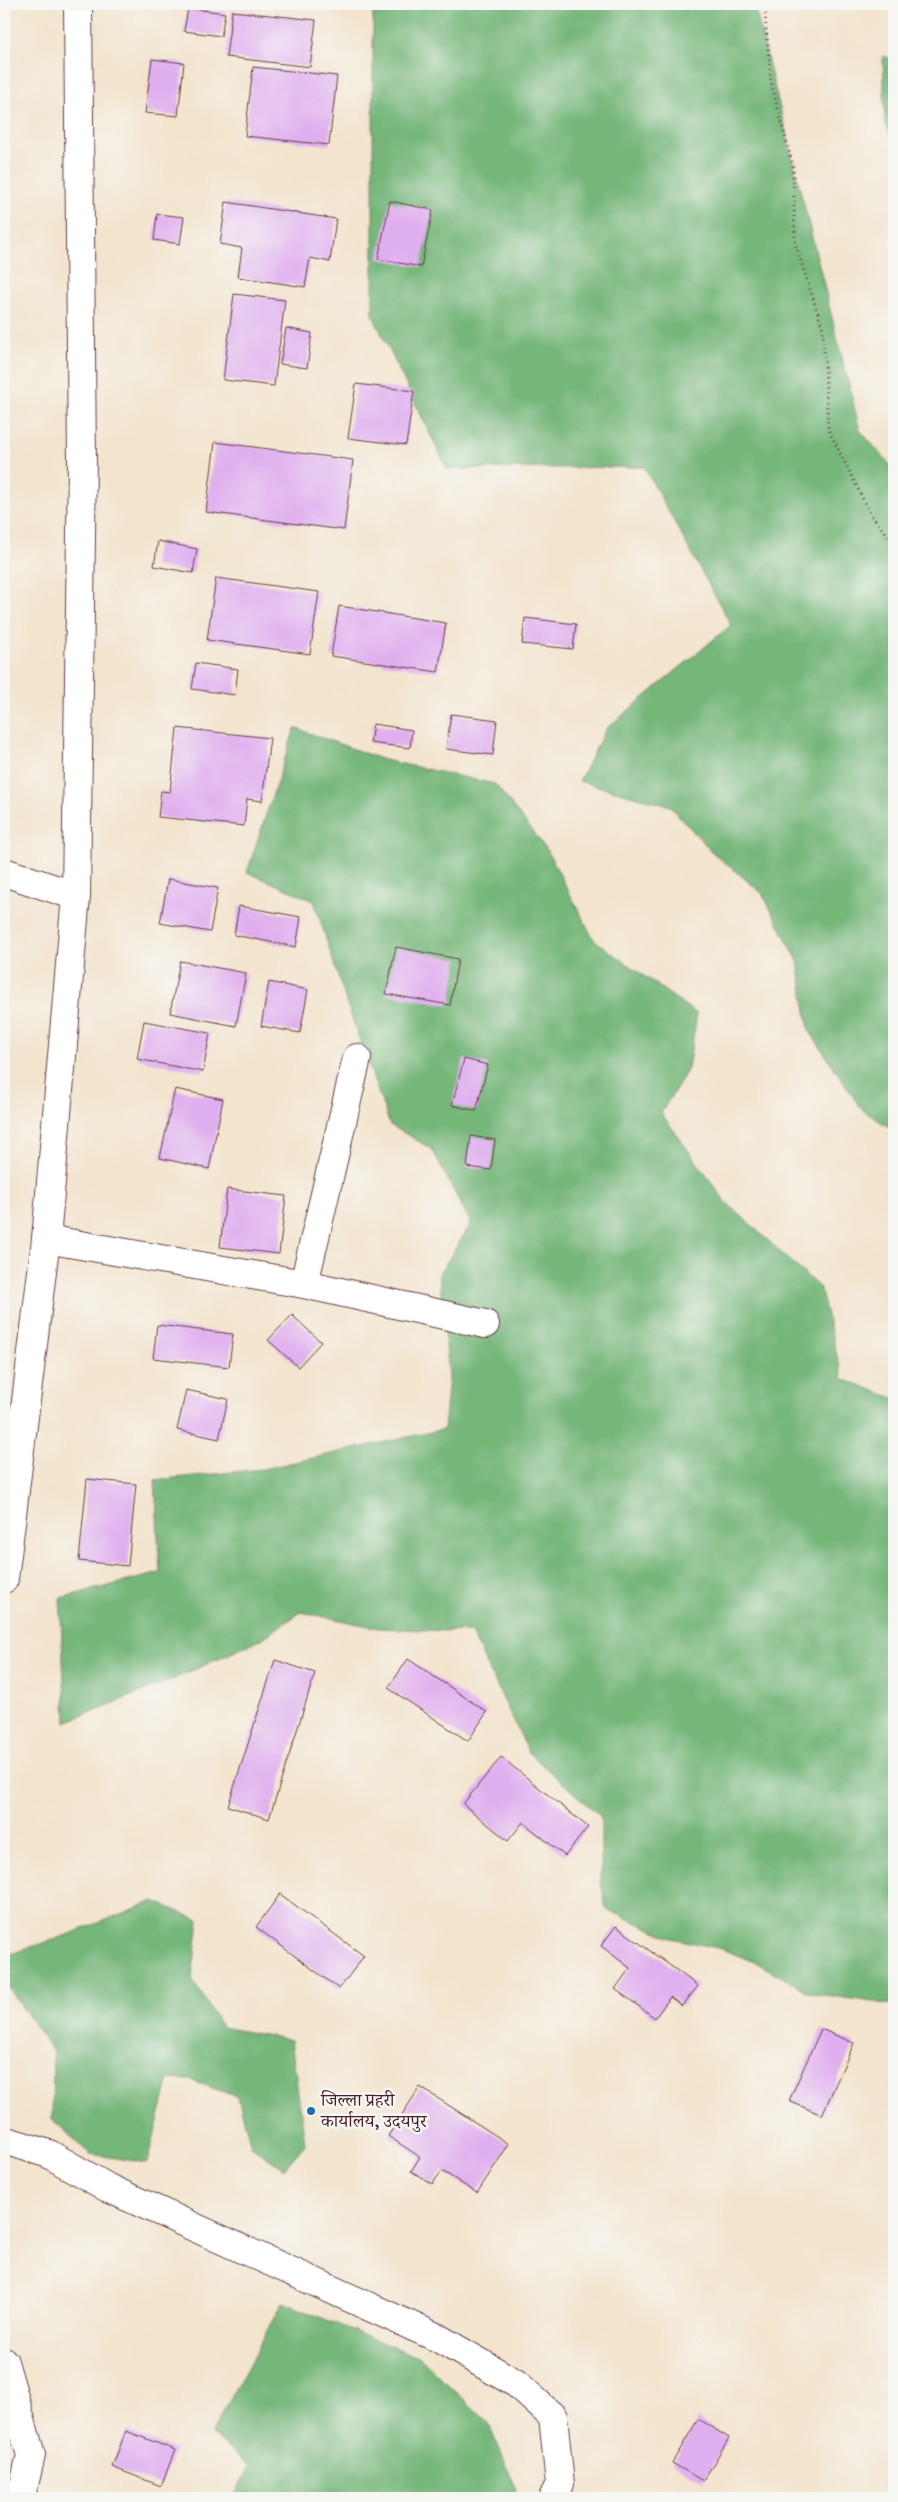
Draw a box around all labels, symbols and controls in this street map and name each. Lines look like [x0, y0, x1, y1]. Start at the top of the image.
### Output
place label: जिल्ला प्रहरी कार्यालय, उदयपुर [320, 2089, 428, 2133]
marker: जिल्ला प्रहरी कार्यालय, उदयपुर [305, 2105, 317, 2117]

